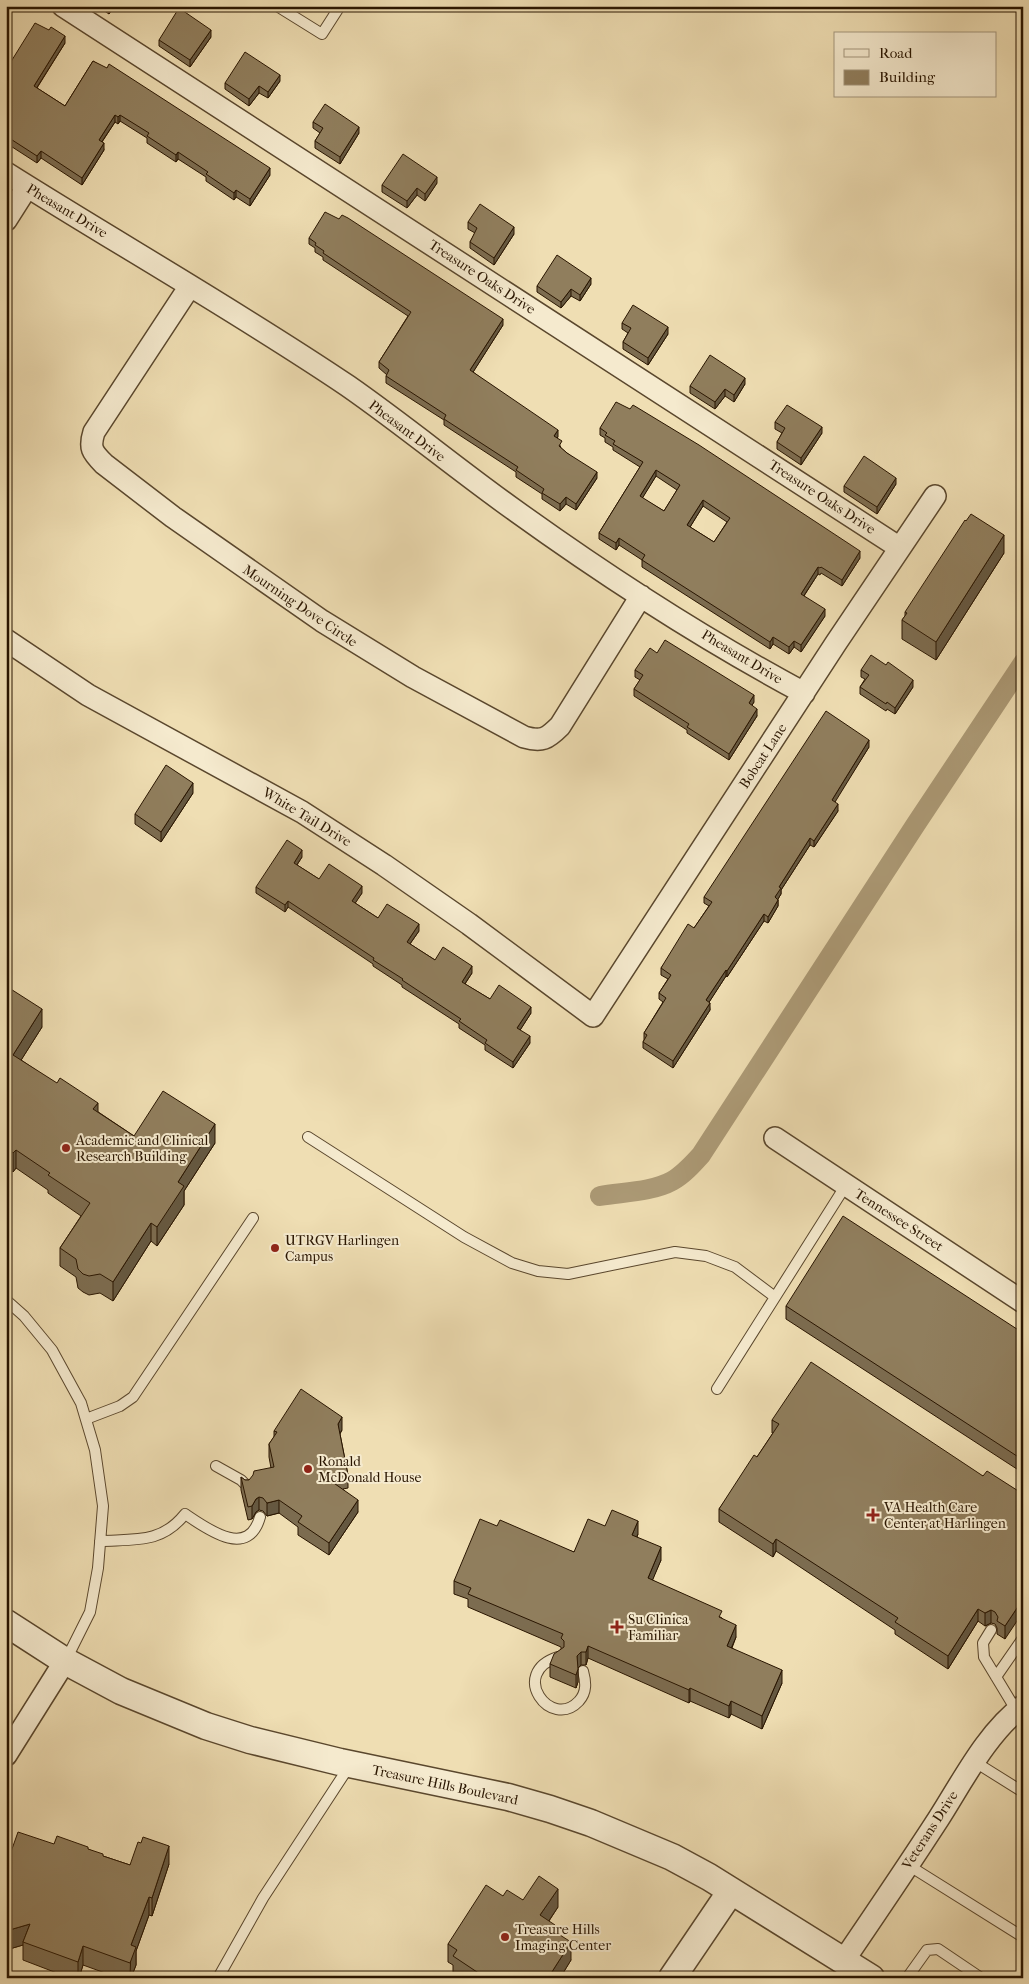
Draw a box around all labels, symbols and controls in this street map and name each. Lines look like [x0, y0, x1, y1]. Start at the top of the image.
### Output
legend [834, 32, 996, 98]
text: Road [879, 44, 913, 62]
text: Building [879, 68, 936, 86]
street label: Pheasant Drive [23, 180, 111, 242]
street label: Treasure Oaks Drive [425, 236, 539, 318]
street label: Pheasant Drive [365, 397, 449, 465]
street label: Treasure Oaks Drive [765, 456, 879, 538]
street label: Mourning Dove Circle [239, 561, 361, 651]
street label: Pheasant Drive [698, 626, 786, 688]
street label: Bobcat Lane [736, 720, 790, 792]
street label: White Tail Drive [259, 783, 355, 850]
place label: Academic and Clinical Research Building [75, 1132, 209, 1165]
marker: Academic and Clinical Research Building [60, 1142, 72, 1154]
street label: Tennessee Street [851, 1185, 947, 1255]
place label: UTRGV Harlingen Campus [285, 1232, 399, 1265]
marker: UTRGV Harlingen Campus [269, 1242, 281, 1254]
place label: Ronald McDonald House [318, 1453, 421, 1486]
marker: Ronald McDonald House [302, 1463, 314, 1475]
place label: VA Health Care Center at Harlingen [883, 1499, 1006, 1532]
marker: VA Health Care Center at Harlingen [866, 1508, 880, 1522]
place label: Su Clinica Familiar [628, 1611, 689, 1644]
marker: Su Clinica Familiar [610, 1620, 624, 1634]
street label: Treasure Hills Boulevard [370, 1761, 520, 1809]
street label: Veterans Drive [898, 1788, 962, 1873]
place label: Treasure Hills Imaging Center [515, 1921, 611, 1954]
marker: Treasure Hills Imaging Center [499, 1931, 511, 1943]

